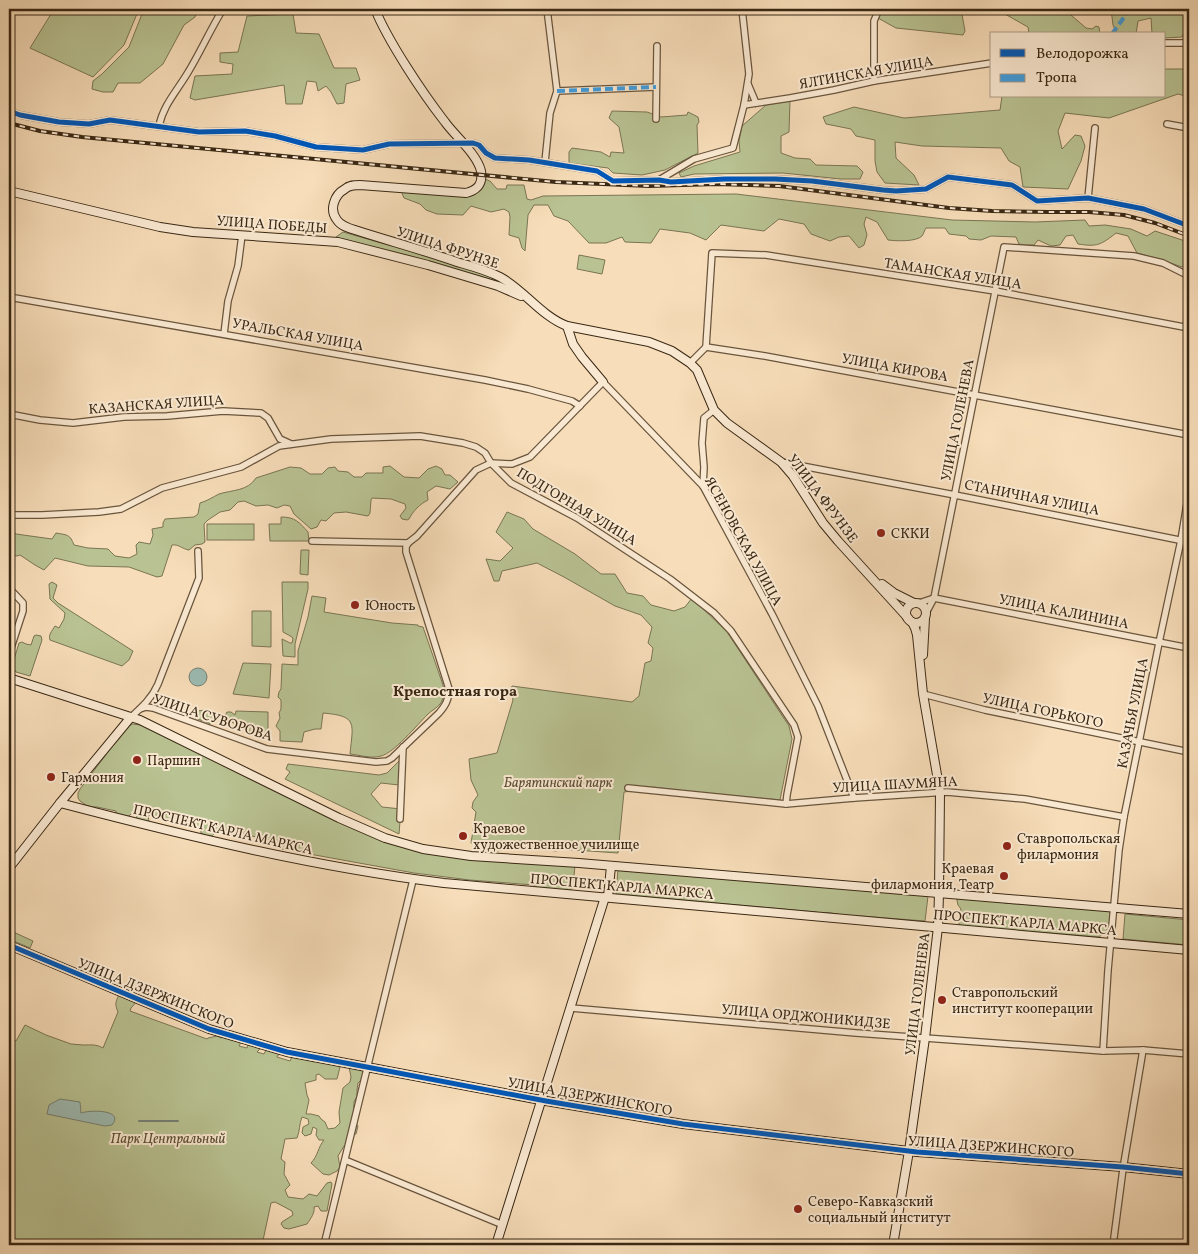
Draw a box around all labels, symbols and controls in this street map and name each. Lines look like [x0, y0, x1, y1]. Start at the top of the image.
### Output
legend [990, 32, 1166, 98]
text: Велодорожка [1036, 44, 1129, 65]
street label: ЯЛТИНСКАЯ УЛИЦА [798, 52, 935, 95]
text: Тропа [1036, 68, 1077, 89]
street label: УЛИЦА ПОБЕДЫ [216, 212, 328, 239]
street label: УЛИЦА ФРУНЗЕ [394, 223, 501, 274]
street label: ТАМАНСКАЯ УЛИЦА [883, 254, 1023, 295]
street label: УРАЛЬСКАЯ УЛИЦА [230, 315, 365, 356]
street label: УЛИЦА КИРОВА [840, 350, 950, 387]
street label: УЛИЦА ГОЛЕНЕВА [937, 358, 980, 483]
street label: КАЗАНСКАЯ УЛИЦА [88, 391, 225, 420]
street label: УЛИЦА ФРУНЗЕ [782, 451, 861, 547]
street label: ПОДГОРНАЯ УЛИЦА [513, 464, 640, 551]
street label: ЯСЕНОВСКАЯ УЛИЦА [699, 474, 786, 610]
street label: СТАНИЧНАЯ УЛИЦА [963, 476, 1101, 521]
place label: СККИ [891, 525, 930, 544]
marker: СККИ [875, 527, 887, 539]
street label: УЛИЦА КАЛИНИНА [997, 591, 1130, 634]
place label: Юность [365, 597, 416, 616]
marker: Юность [349, 599, 361, 611]
street label: КАЗАЧЬЯ УЛИЦА [1113, 656, 1154, 770]
district label: Крепостная гора [393, 682, 517, 703]
street label: УЛИЦА ГОРЬКОГО [981, 689, 1105, 734]
street label: УЛИЦА СУВОРОВА [150, 690, 275, 747]
place label: Паршин [147, 752, 201, 771]
marker: Паршин [131, 754, 143, 766]
place label: Гармония [61, 769, 124, 788]
marker: Гармония [45, 771, 57, 783]
street label: УЛИЦА ШАУМЯНА [832, 773, 958, 798]
park label: Барятинский парк [504, 774, 613, 793]
street label: ПРОСПЕКТ КАРЛА МАРКСА [131, 800, 315, 860]
place label: Краевое художественное училище [473, 820, 640, 855]
marker: Краевое художественное училище [457, 830, 469, 842]
place label: Ставропольская филармония [1017, 830, 1120, 865]
marker: Ставропольская филармония [1001, 840, 1013, 852]
place label: Краевая филармония, Театр [871, 860, 994, 895]
street label: ПРОСПЕКТ КАРЛА МАРКСА [529, 870, 715, 905]
marker: Краевая филармония, Театр [998, 870, 1010, 882]
street label: ПРОСПЕКТ КАРЛА МАРКСА [932, 906, 1118, 941]
street label: УЛИЦА ГОЛЕНЕВА [902, 931, 935, 1057]
street label: УЛИЦА ДЗЕРЖИНСКОГО [75, 954, 236, 1034]
place label: Ставропольский институт кооперации [952, 984, 1093, 1019]
marker: Ставропольский институт кооперации [936, 994, 948, 1006]
street label: УЛИЦА ОРДЖОНИКИДЗЕ [720, 1001, 891, 1034]
street label: УЛИЦА ДЗЕРЖИНСКОГО [506, 1074, 673, 1121]
park label: Парк Центральный [111, 1130, 225, 1149]
street label: УЛИЦА ДЗЕРЖИНСКОГО [907, 1132, 1075, 1163]
place label: Северо-Кавказский социальный институт [808, 1193, 951, 1228]
marker: Северо-Кавказский социальный институт [792, 1203, 804, 1215]

